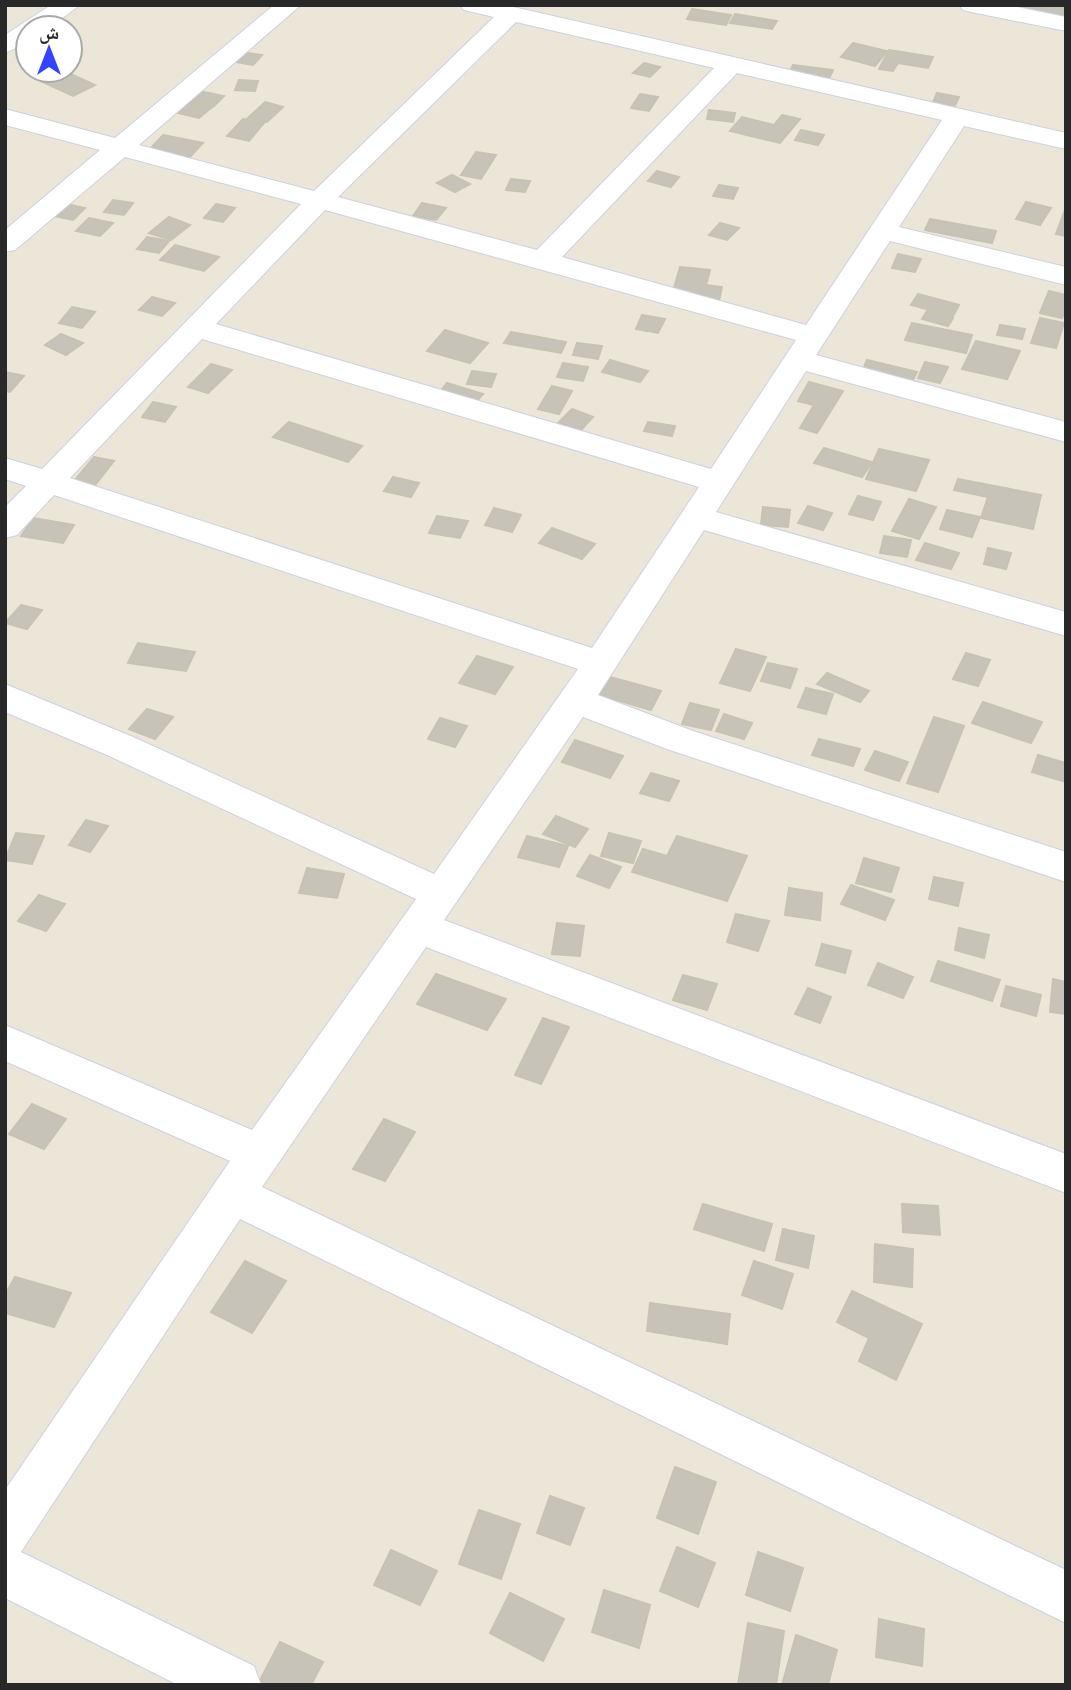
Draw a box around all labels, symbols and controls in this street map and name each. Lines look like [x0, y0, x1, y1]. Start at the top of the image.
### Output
north arrow [14, 14, 84, 84]
text: ش [39, 21, 59, 44]

